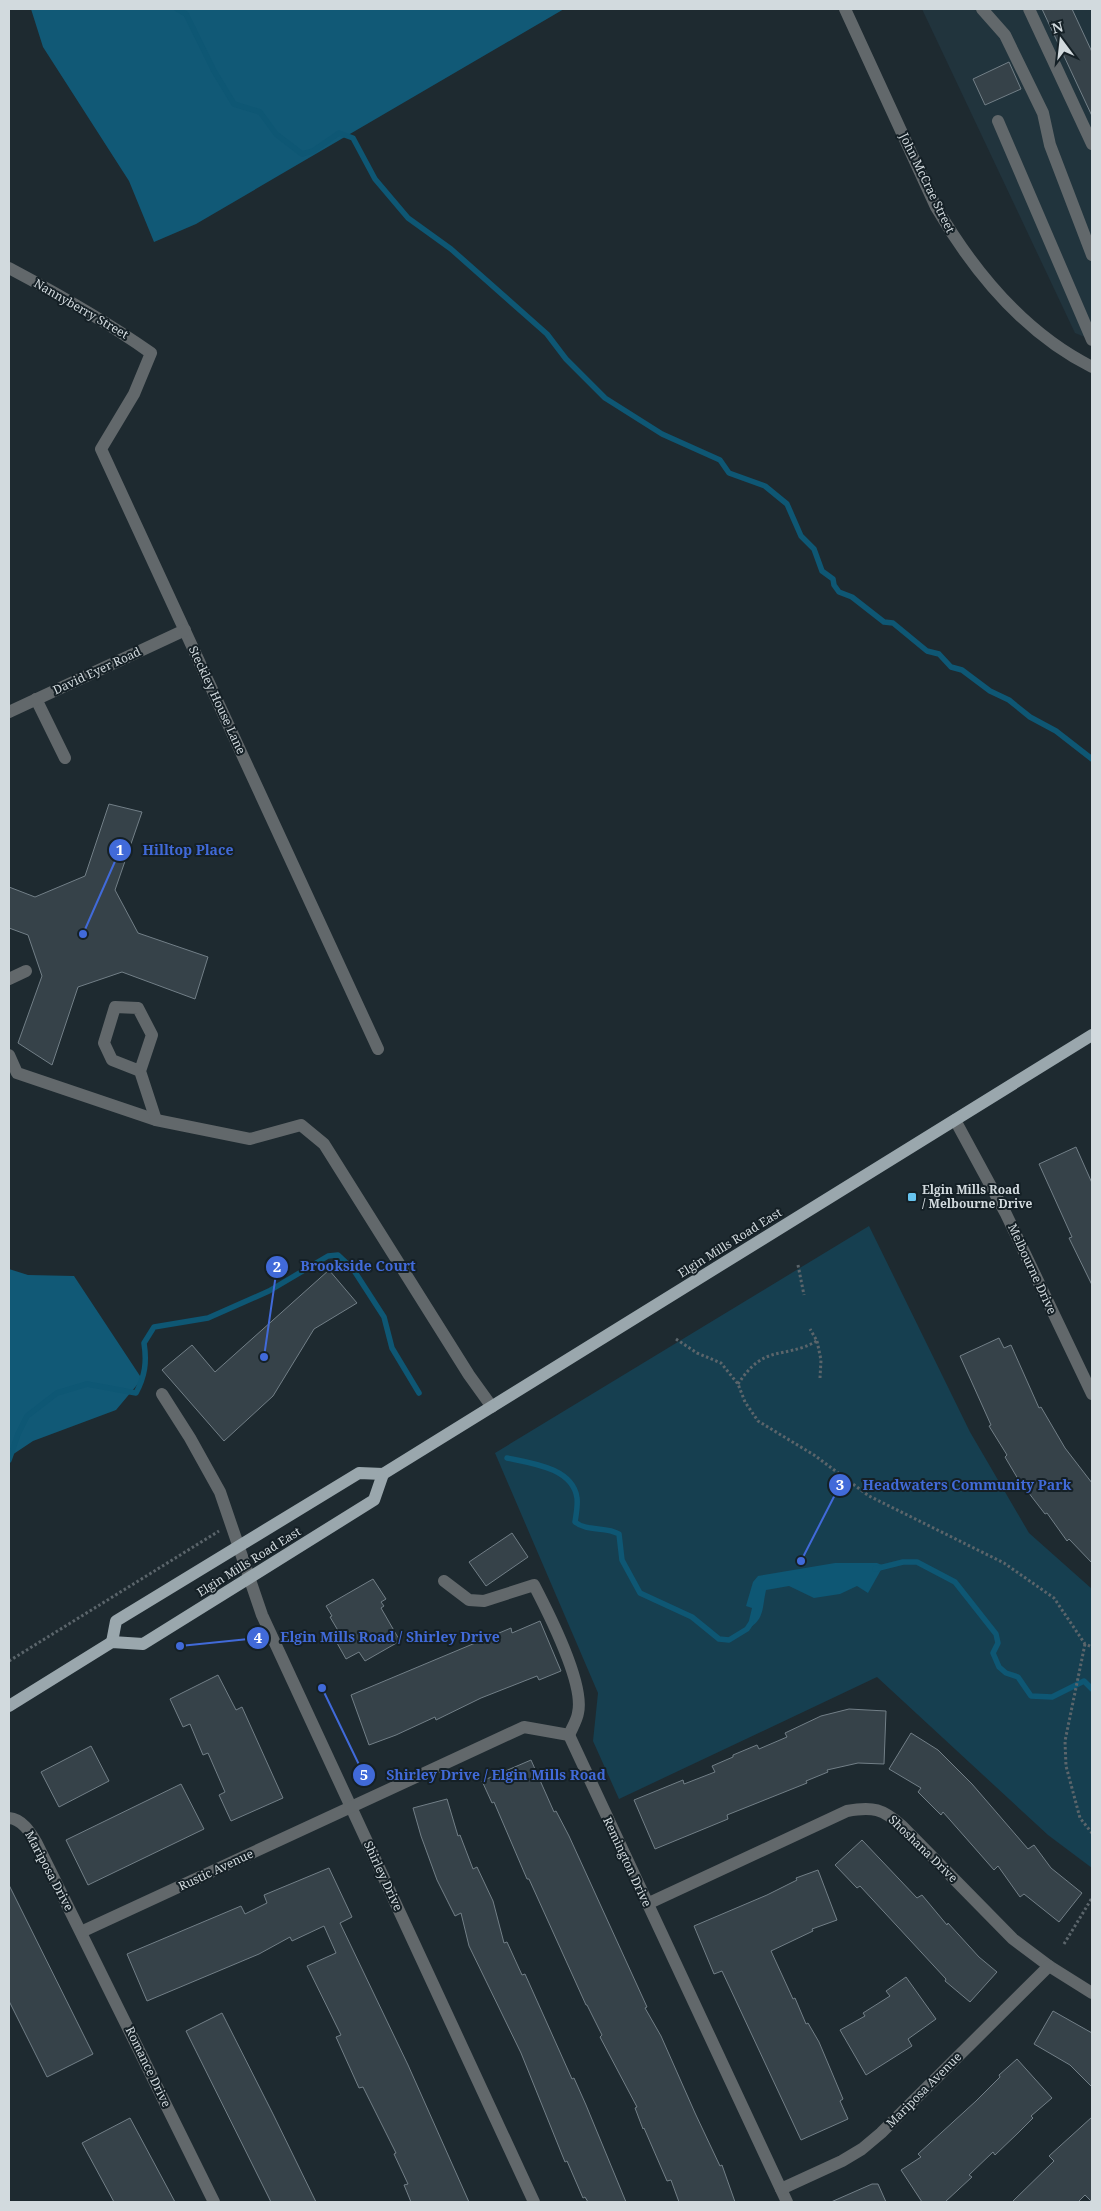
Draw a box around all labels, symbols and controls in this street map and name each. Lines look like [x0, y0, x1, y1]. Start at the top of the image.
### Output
north arrow [1036, 15, 1086, 65]
text: N [1050, 16, 1065, 38]
street label: John McCrae Street [895, 129, 959, 236]
street label: Nannyberry Street [31, 275, 132, 343]
street label: David Eyer Road [50, 642, 144, 698]
street label: Steckley House Lane [185, 643, 250, 757]
callout: Hilltop Place [107, 835, 243, 864]
text: 1 [116, 839, 124, 859]
text: Hilltop Place [143, 840, 233, 859]
place label: Elgin Mills Road / Melbourne Drive [922, 1181, 1032, 1212]
marker: Elgin Mills Road / Melbourne Drive [906, 1191, 918, 1203]
street label: Elgin Mills Road East [675, 1204, 785, 1281]
street label: Melbourne Drive [1004, 1221, 1061, 1317]
callout: Brookside Court [265, 1252, 425, 1281]
text: 2 [273, 1256, 281, 1276]
text: Brookside Court [300, 1256, 416, 1275]
callout: Headwaters Community Park [828, 1470, 1082, 1499]
text: 3 [836, 1474, 844, 1494]
text: Headwaters Community Park [863, 1475, 1072, 1494]
street label: Elgin Mills Road East [194, 1523, 304, 1600]
callout: Elgin Mills Road / Shirley Drive [246, 1623, 510, 1652]
text: 4 [254, 1627, 263, 1647]
text: Elgin Mills Road / Shirley Drive [280, 1627, 500, 1646]
callout: Shirley Drive / Elgin Mills Road [351, 1760, 616, 1789]
text: 5 [360, 1764, 368, 1784]
text: Shirley Drive / Elgin Mills Road [386, 1765, 606, 1784]
street label: Shoshana Drive [885, 1811, 962, 1886]
street label: Remington Drive [599, 1814, 656, 1909]
street label: Mariposa Drive [21, 1828, 78, 1914]
street label: Shirley Drive [360, 1838, 407, 1913]
street label: Rustic Avenue [176, 1845, 256, 1894]
street label: Romance Drive [122, 2024, 175, 2110]
street label: Mariposa Avenue [882, 2048, 965, 2131]

